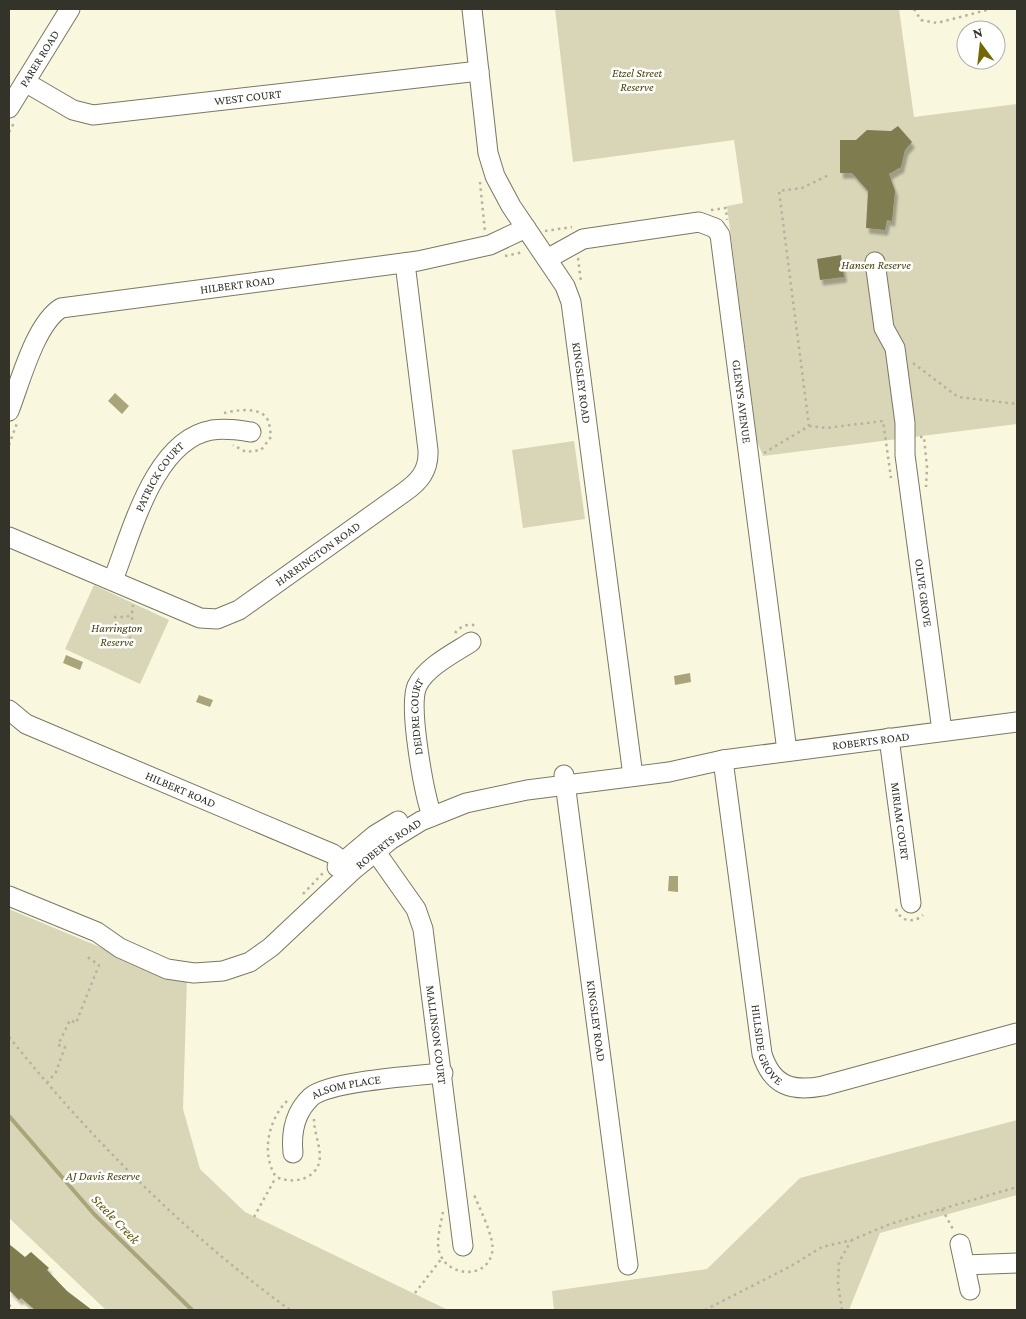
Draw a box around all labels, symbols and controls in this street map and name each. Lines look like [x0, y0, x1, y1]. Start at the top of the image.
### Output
north arrow [956, 20, 1006, 70]
text: N [971, 23, 985, 41]
street label: PARER ROAD [17, 28, 62, 89]
park label: Etzel Street Reserve [612, 66, 662, 94]
street label: WEST COURT [213, 87, 283, 108]
park label: Hansen Reserve [841, 258, 911, 272]
street label: HILBERT ROAD [199, 273, 276, 297]
street label: KINGSLEY ROAD [569, 341, 594, 424]
street label: GLENYS AVENUE [729, 359, 754, 445]
street label: PATRICK COURT [132, 438, 187, 514]
street label: HARRINGTON ROAD [273, 519, 363, 589]
street label: OLIVE GROVE [912, 558, 935, 628]
park label: Harrington Reserve [91, 621, 143, 649]
street label: DEIDRE COURT [407, 675, 427, 756]
street label: ROBERTS ROAD [831, 729, 910, 753]
street label: HILBERT ROAD [143, 768, 218, 811]
street label: MIRIAM COURT [888, 781, 912, 862]
street label: ROBERTS ROAD [353, 815, 424, 872]
street label: KINGSLEY ROAD [584, 979, 608, 1062]
street label: MALLINSON COURT [423, 984, 450, 1086]
street label: HILLSIDE GROVE [748, 1004, 786, 1088]
street label: ALSOM PLACE [309, 1072, 382, 1102]
park label: AJ Davis Reserve [65, 1169, 140, 1183]
water label: Steele Creek [89, 1191, 144, 1248]

